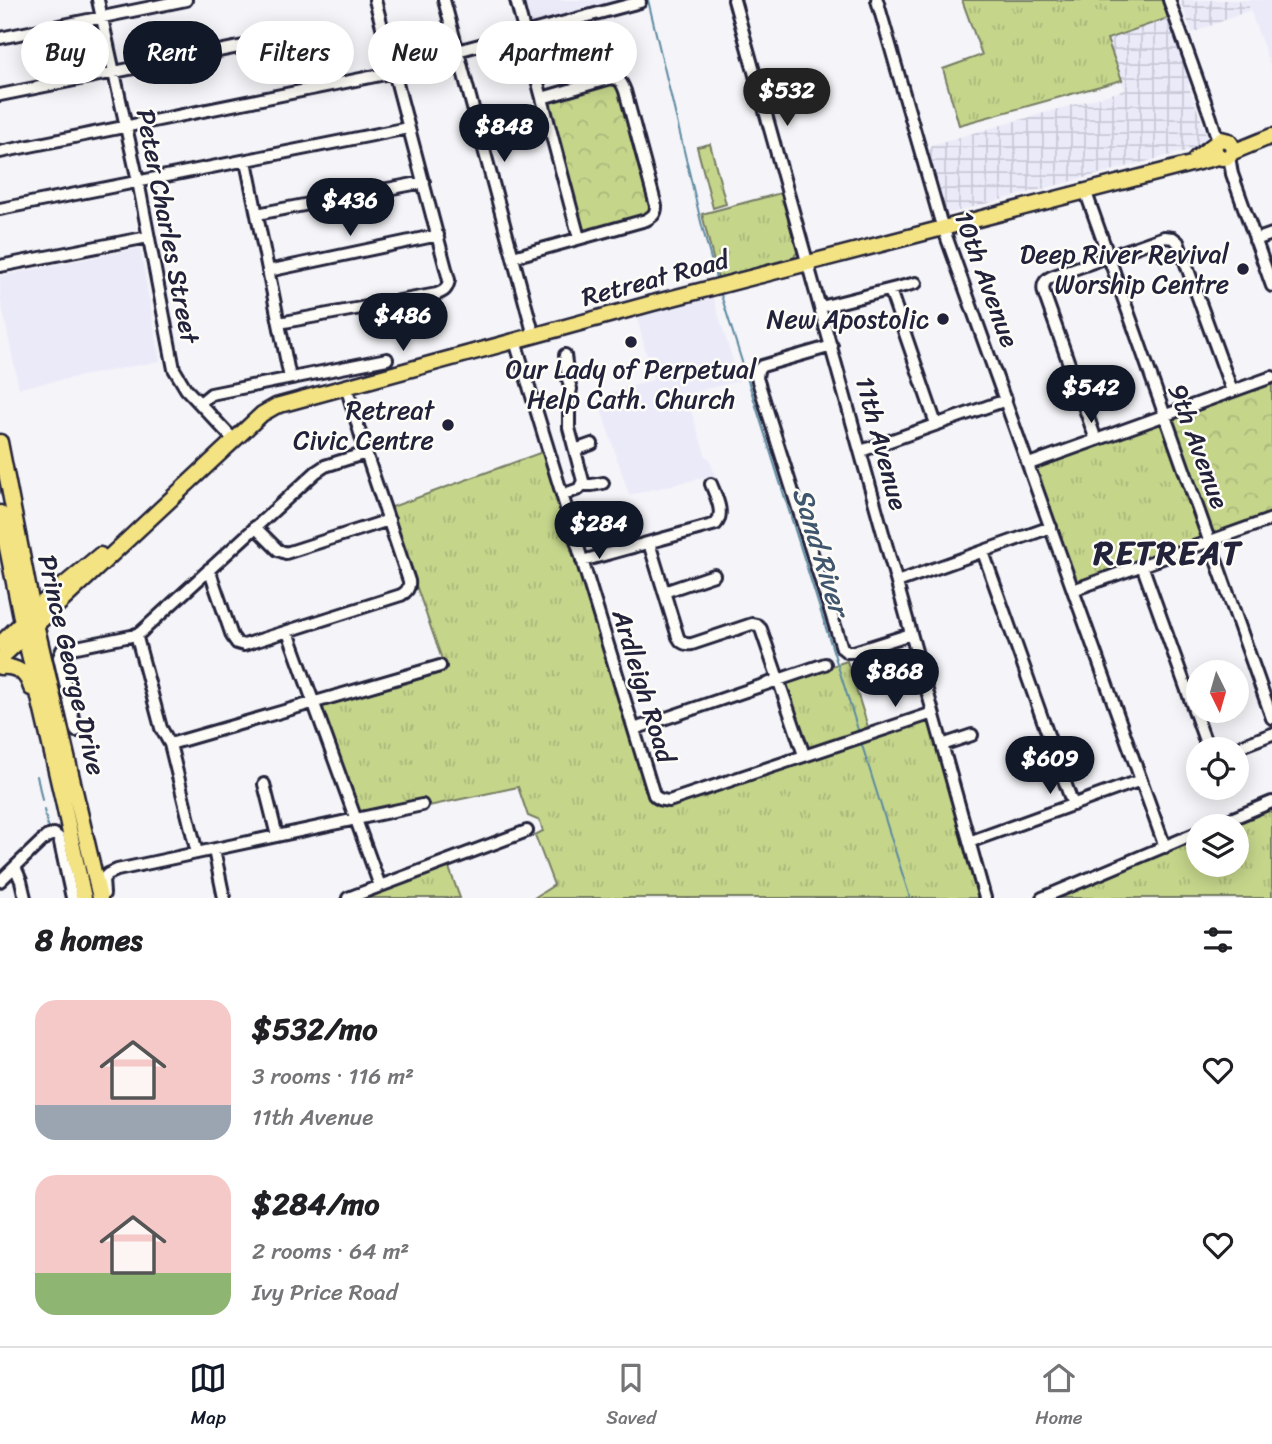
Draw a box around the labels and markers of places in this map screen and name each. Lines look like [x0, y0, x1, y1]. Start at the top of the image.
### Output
pin: $532 [746, 68, 828, 128]
pin: $848 [463, 104, 545, 164]
pin: $436 [309, 178, 391, 238]
place label: Deep River Revival Worship Centre [1020, 231, 1230, 307]
marker: Deep River Revival Worship Centre [1235, 261, 1251, 277]
pin: $486 [362, 294, 444, 353]
place label: New Apostolic [766, 296, 929, 342]
marker: New Apostolic [935, 311, 951, 327]
marker: Our Lady of Perpetual Help Cath. Church [623, 334, 639, 350]
place label: Our Lady of Perpetual Help Cath. Church [506, 346, 757, 422]
pin: $542 [1050, 366, 1132, 425]
place label: Retreat Civic Centre [293, 387, 436, 463]
marker: Retreat Civic Centre [440, 417, 456, 433]
pin: $284 [558, 502, 640, 561]
pin: $868 [854, 650, 936, 709]
pin: $609 [1009, 736, 1091, 796]

